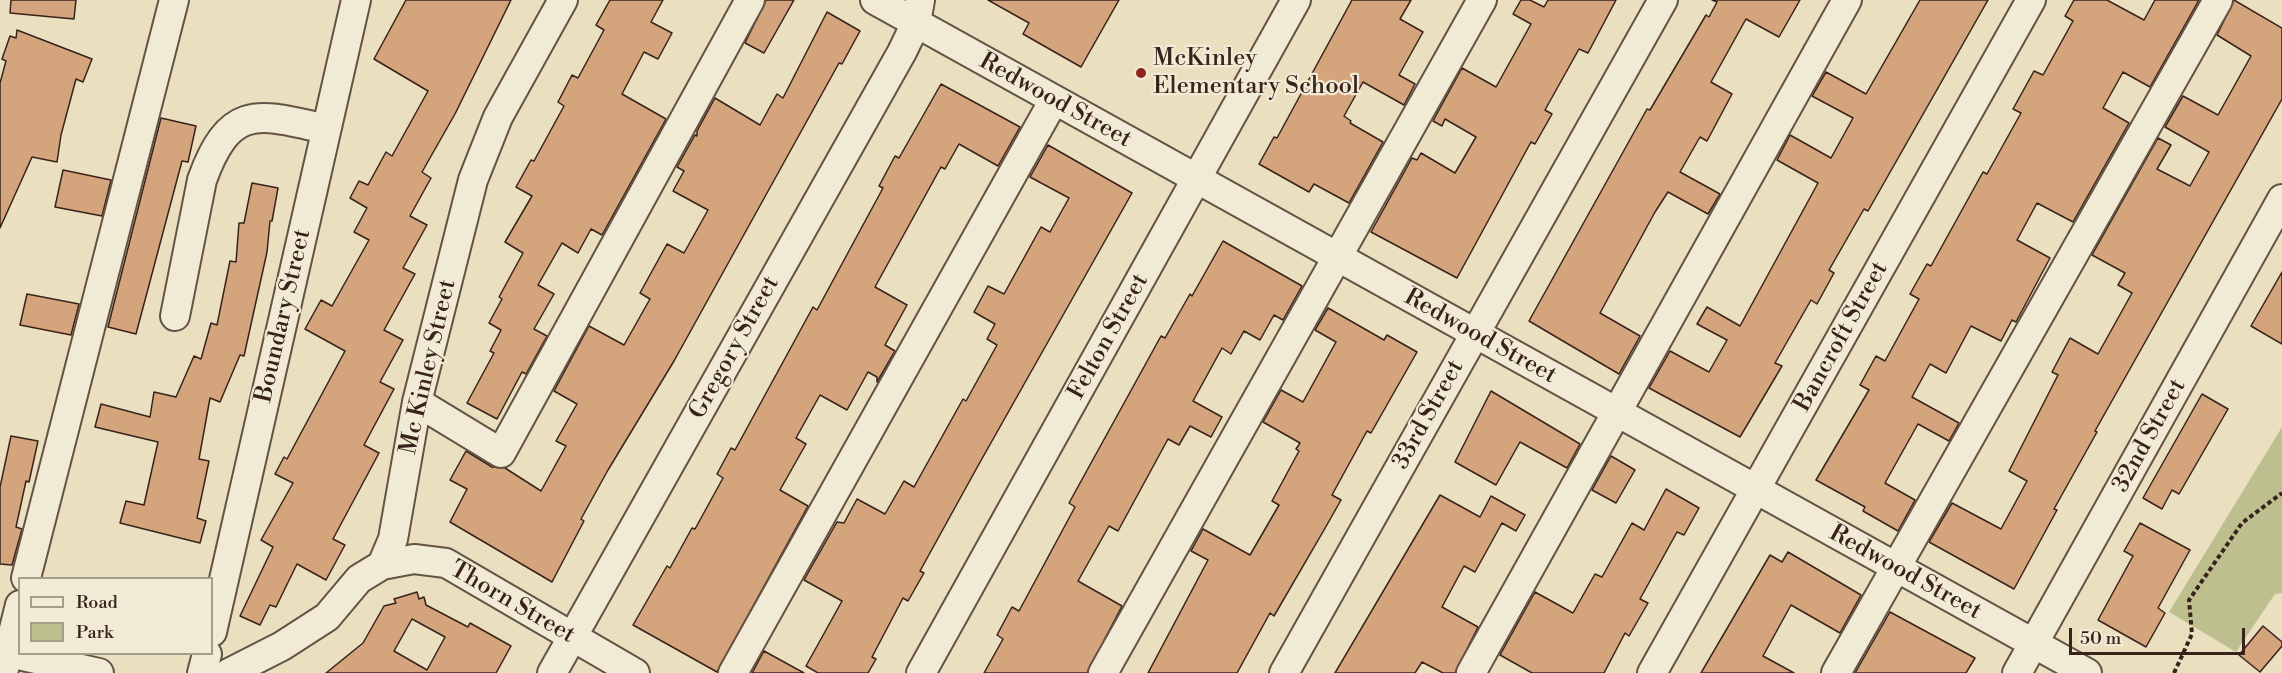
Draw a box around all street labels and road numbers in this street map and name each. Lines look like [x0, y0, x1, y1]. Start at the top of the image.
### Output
street label: Redwood Street [974, 47, 1136, 155]
street label: Boundary Street [250, 226, 318, 406]
street label: Bancroft Street [1789, 257, 1895, 417]
street label: Felton Street [1063, 269, 1155, 405]
street label: Gregory Street [684, 272, 786, 424]
street label: Mc Kinley Street [395, 277, 463, 457]
street label: Redwood Street [1399, 283, 1561, 391]
street label: 33rd Street [1387, 355, 1471, 475]
street label: 32nd Street [2107, 374, 2193, 498]
street label: Redwood Street [1824, 519, 1986, 627]
street label: Thorn Street [444, 556, 580, 650]

